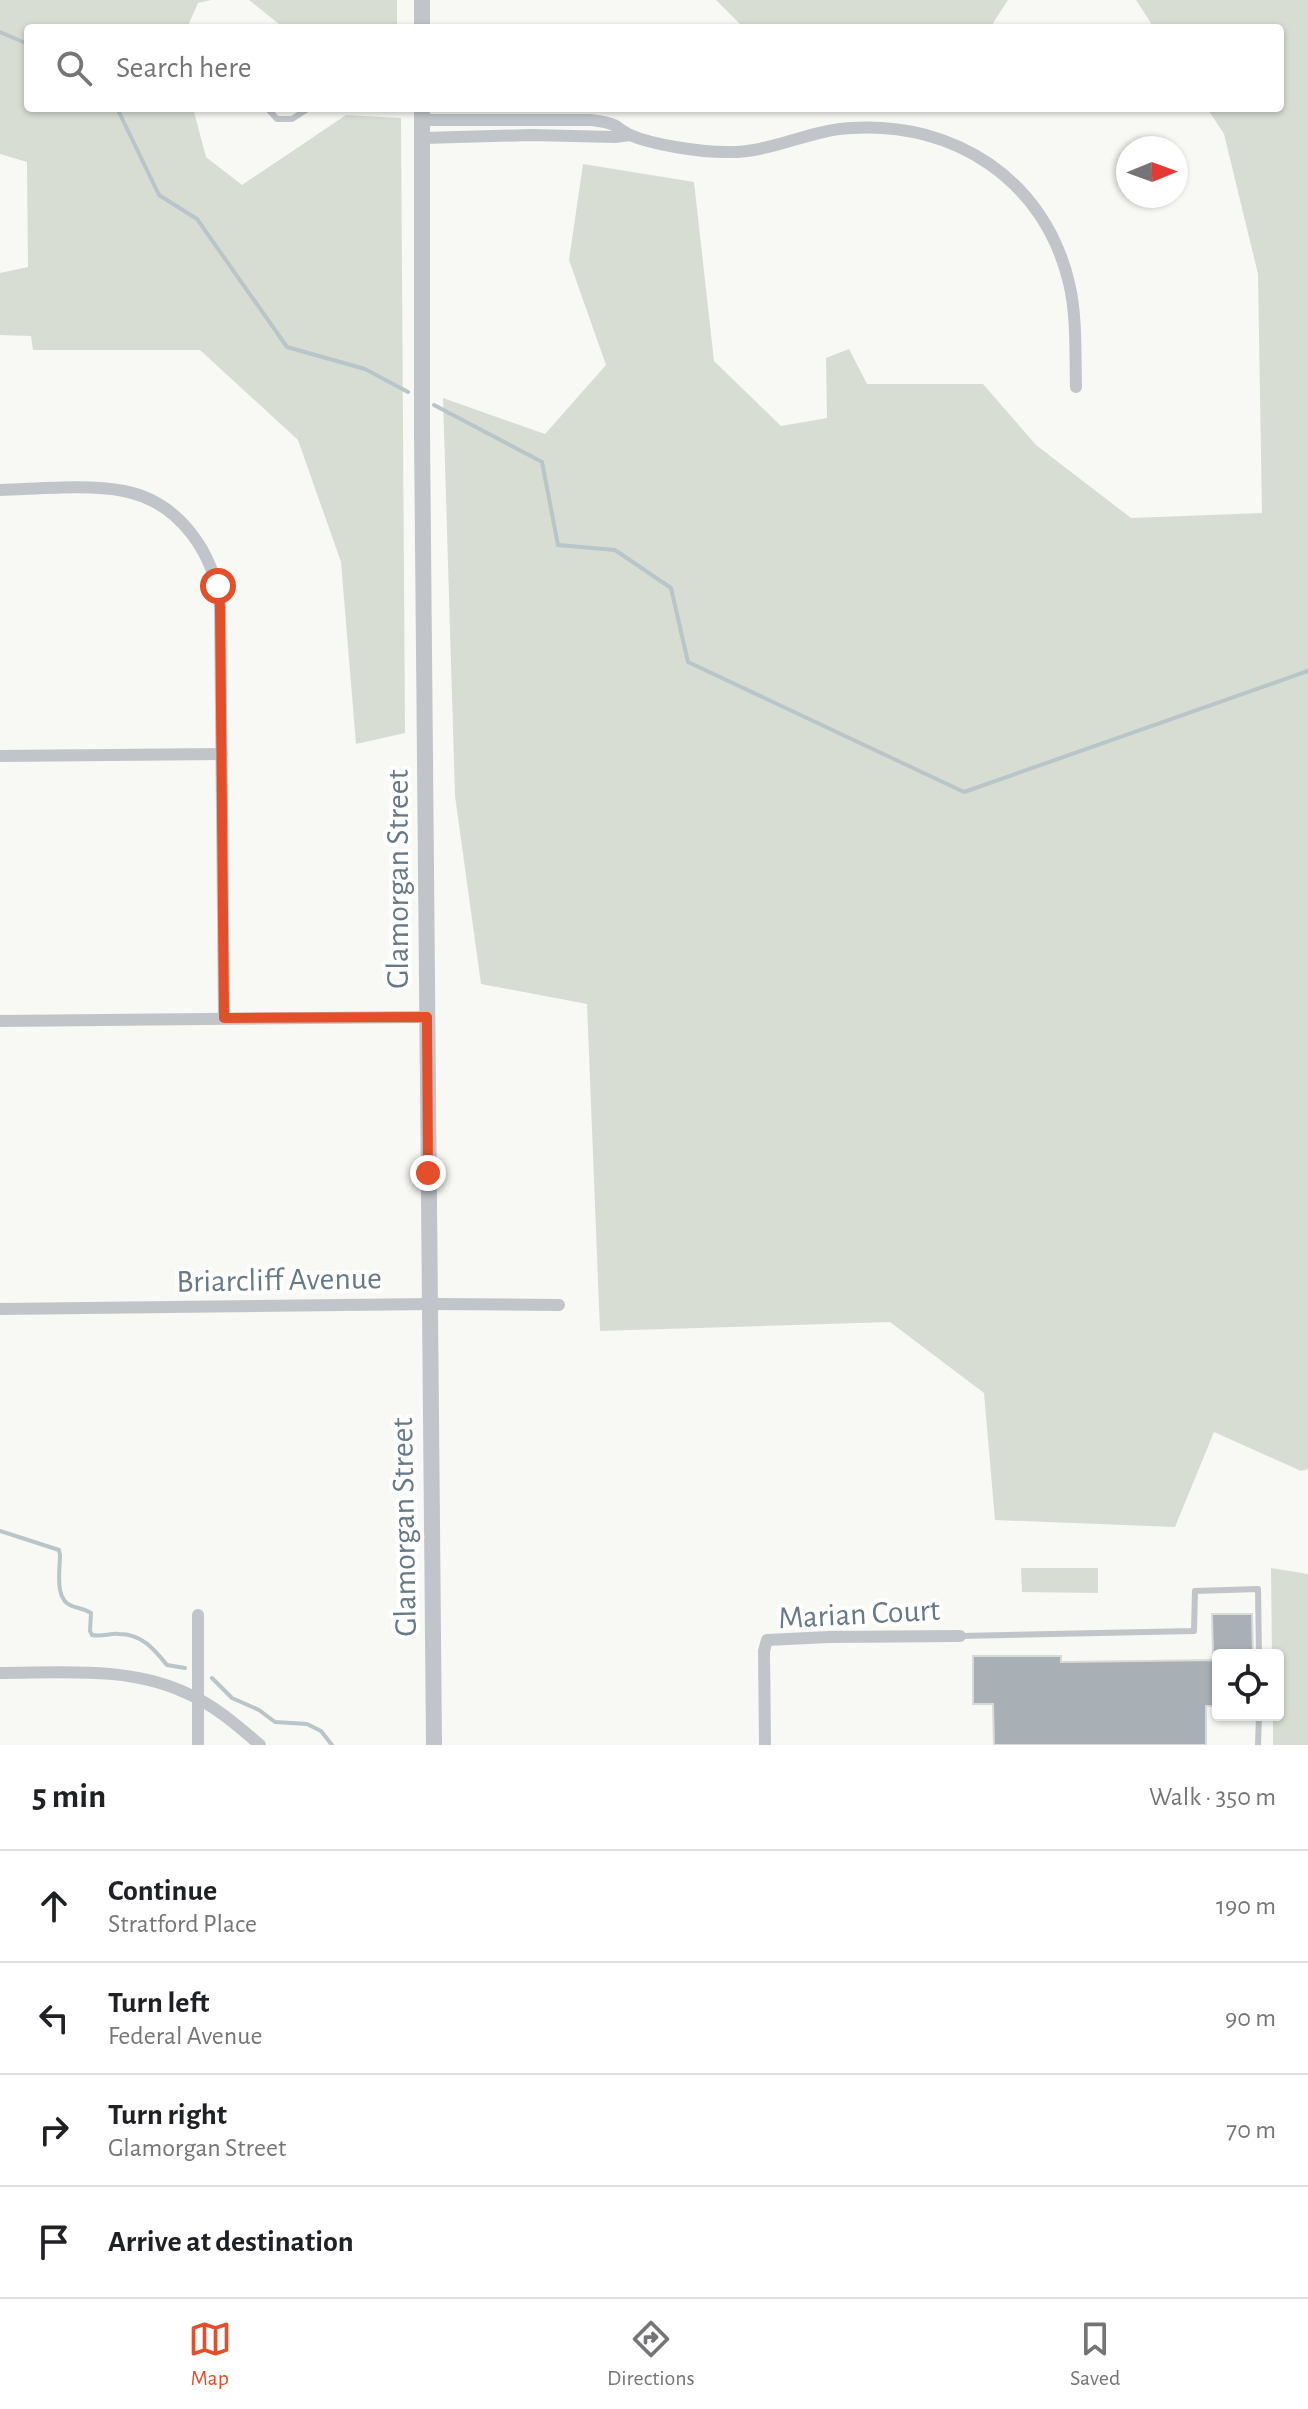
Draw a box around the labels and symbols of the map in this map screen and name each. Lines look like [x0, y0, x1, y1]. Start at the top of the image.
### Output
north arrow [1116, 136, 1188, 208]
route start [200, 568, 236, 604]
street label: Glamorgan Street [382, 769, 414, 989]
route end [410, 1155, 446, 1191]
street label: Briarcliff Avenue [176, 1262, 382, 1298]
street label: Glamorgan Street [386, 1417, 422, 1637]
street label: Marian Court [777, 1594, 941, 1634]

